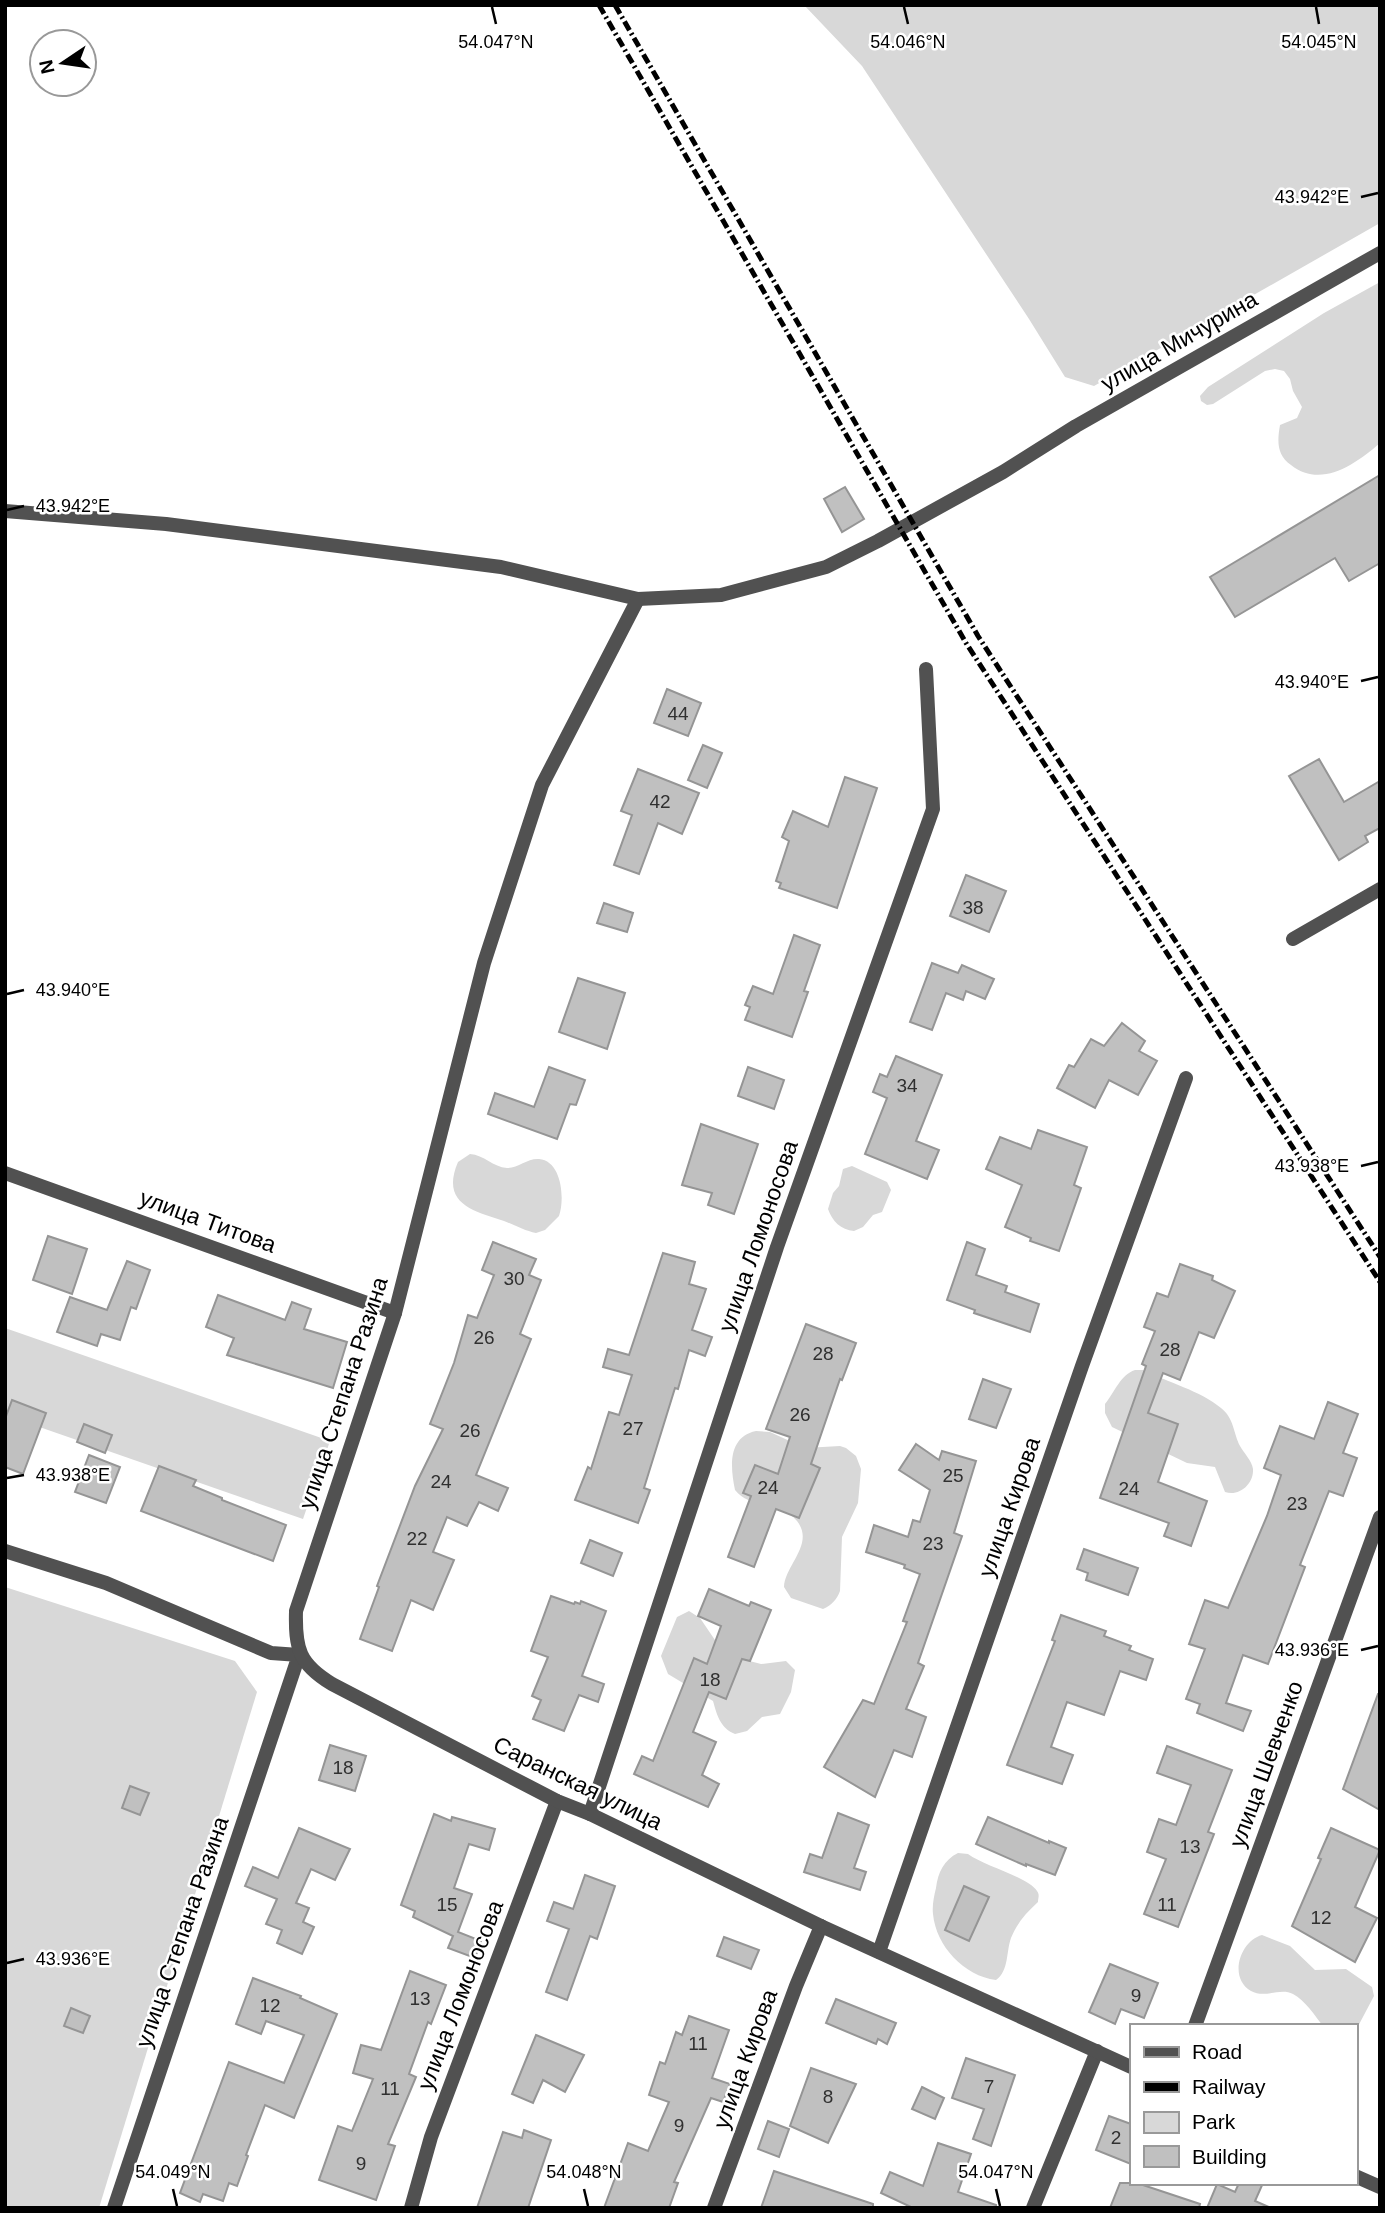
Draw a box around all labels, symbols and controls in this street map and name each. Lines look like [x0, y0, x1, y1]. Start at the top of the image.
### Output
north arrow [28, 28, 98, 98]
text: 54.047°N [458, 32, 534, 52]
text: 54.046°N [870, 32, 946, 52]
text: 54.045°N [1281, 32, 1357, 52]
text: N [35, 58, 59, 76]
text: 43.942°E [1275, 187, 1349, 207]
street label: улица Мичурина [1096, 286, 1262, 396]
text: 43.942°E [36, 496, 110, 516]
text: 43.940°E [1275, 672, 1349, 692]
house number: 44 [667, 703, 689, 724]
house number: 42 [649, 791, 671, 812]
house number: 38 [962, 897, 984, 918]
text: 43.940°E [36, 980, 110, 1000]
house number: 34 [896, 1075, 918, 1096]
street label: улица Ломоносова [713, 1137, 803, 1335]
text: 43.938°E [1275, 1156, 1349, 1176]
street label: улица Титова [136, 1184, 280, 1258]
house number: 30 [503, 1268, 525, 1289]
street label: улица Степана Разина [293, 1274, 393, 1512]
house number: 26 [473, 1327, 495, 1348]
house number: 28 [1159, 1339, 1181, 1360]
house number: 28 [812, 1343, 834, 1364]
house number: 26 [789, 1404, 811, 1425]
house number: 27 [622, 1418, 644, 1439]
house number: 26 [459, 1420, 481, 1441]
street label: улица Кирова [973, 1433, 1045, 1580]
text: 43.938°E [36, 1465, 110, 1485]
house number: 25 [942, 1465, 964, 1486]
house number: 24 [430, 1471, 452, 1492]
house number: 24 [757, 1477, 779, 1498]
house number: 24 [1118, 1478, 1140, 1499]
house number: 23 [1286, 1493, 1308, 1514]
house number: 22 [406, 1528, 428, 1549]
house number: 23 [922, 1533, 944, 1554]
text: 43.936°E [1275, 1640, 1349, 1660]
house number: 18 [699, 1669, 721, 1690]
street label: улица Шевченко [1224, 1677, 1308, 1851]
street label: Саранская улица [489, 1731, 667, 1835]
house number: 18 [332, 1757, 354, 1778]
street label: улица Степана Разина [130, 1813, 234, 2051]
house number: 13 [1179, 1836, 1201, 1857]
house number: 15 [436, 1894, 458, 1915]
house number: 11 [1157, 1894, 1177, 1915]
street label: улица Ломоносова [412, 1896, 508, 2093]
house number: 12 [1310, 1907, 1332, 1928]
text: 43.936°E [36, 1949, 110, 1969]
house number: 9 [1131, 1985, 1141, 2006]
street label: улица Кирова [708, 1986, 782, 2132]
house number: 13 [409, 1988, 431, 2009]
house number: 12 [259, 1995, 281, 2016]
legend [1130, 2024, 1357, 2185]
house number: 11 [688, 2033, 708, 2054]
text: Road [1192, 2040, 1242, 2063]
text: Railway [1192, 2075, 1266, 2098]
house number: 7 [984, 2076, 994, 2097]
house number: 11 [380, 2078, 400, 2099]
house number: 8 [823, 2086, 833, 2107]
text: Park [1192, 2110, 1236, 2133]
house number: 9 [674, 2115, 684, 2136]
house number: 2 [1111, 2127, 1121, 2148]
text: Building [1192, 2145, 1267, 2168]
house number: 9 [356, 2153, 366, 2174]
text: 54.049°N [135, 2162, 211, 2182]
text: 54.048°N [546, 2162, 622, 2182]
text: 54.047°N [958, 2162, 1034, 2182]

